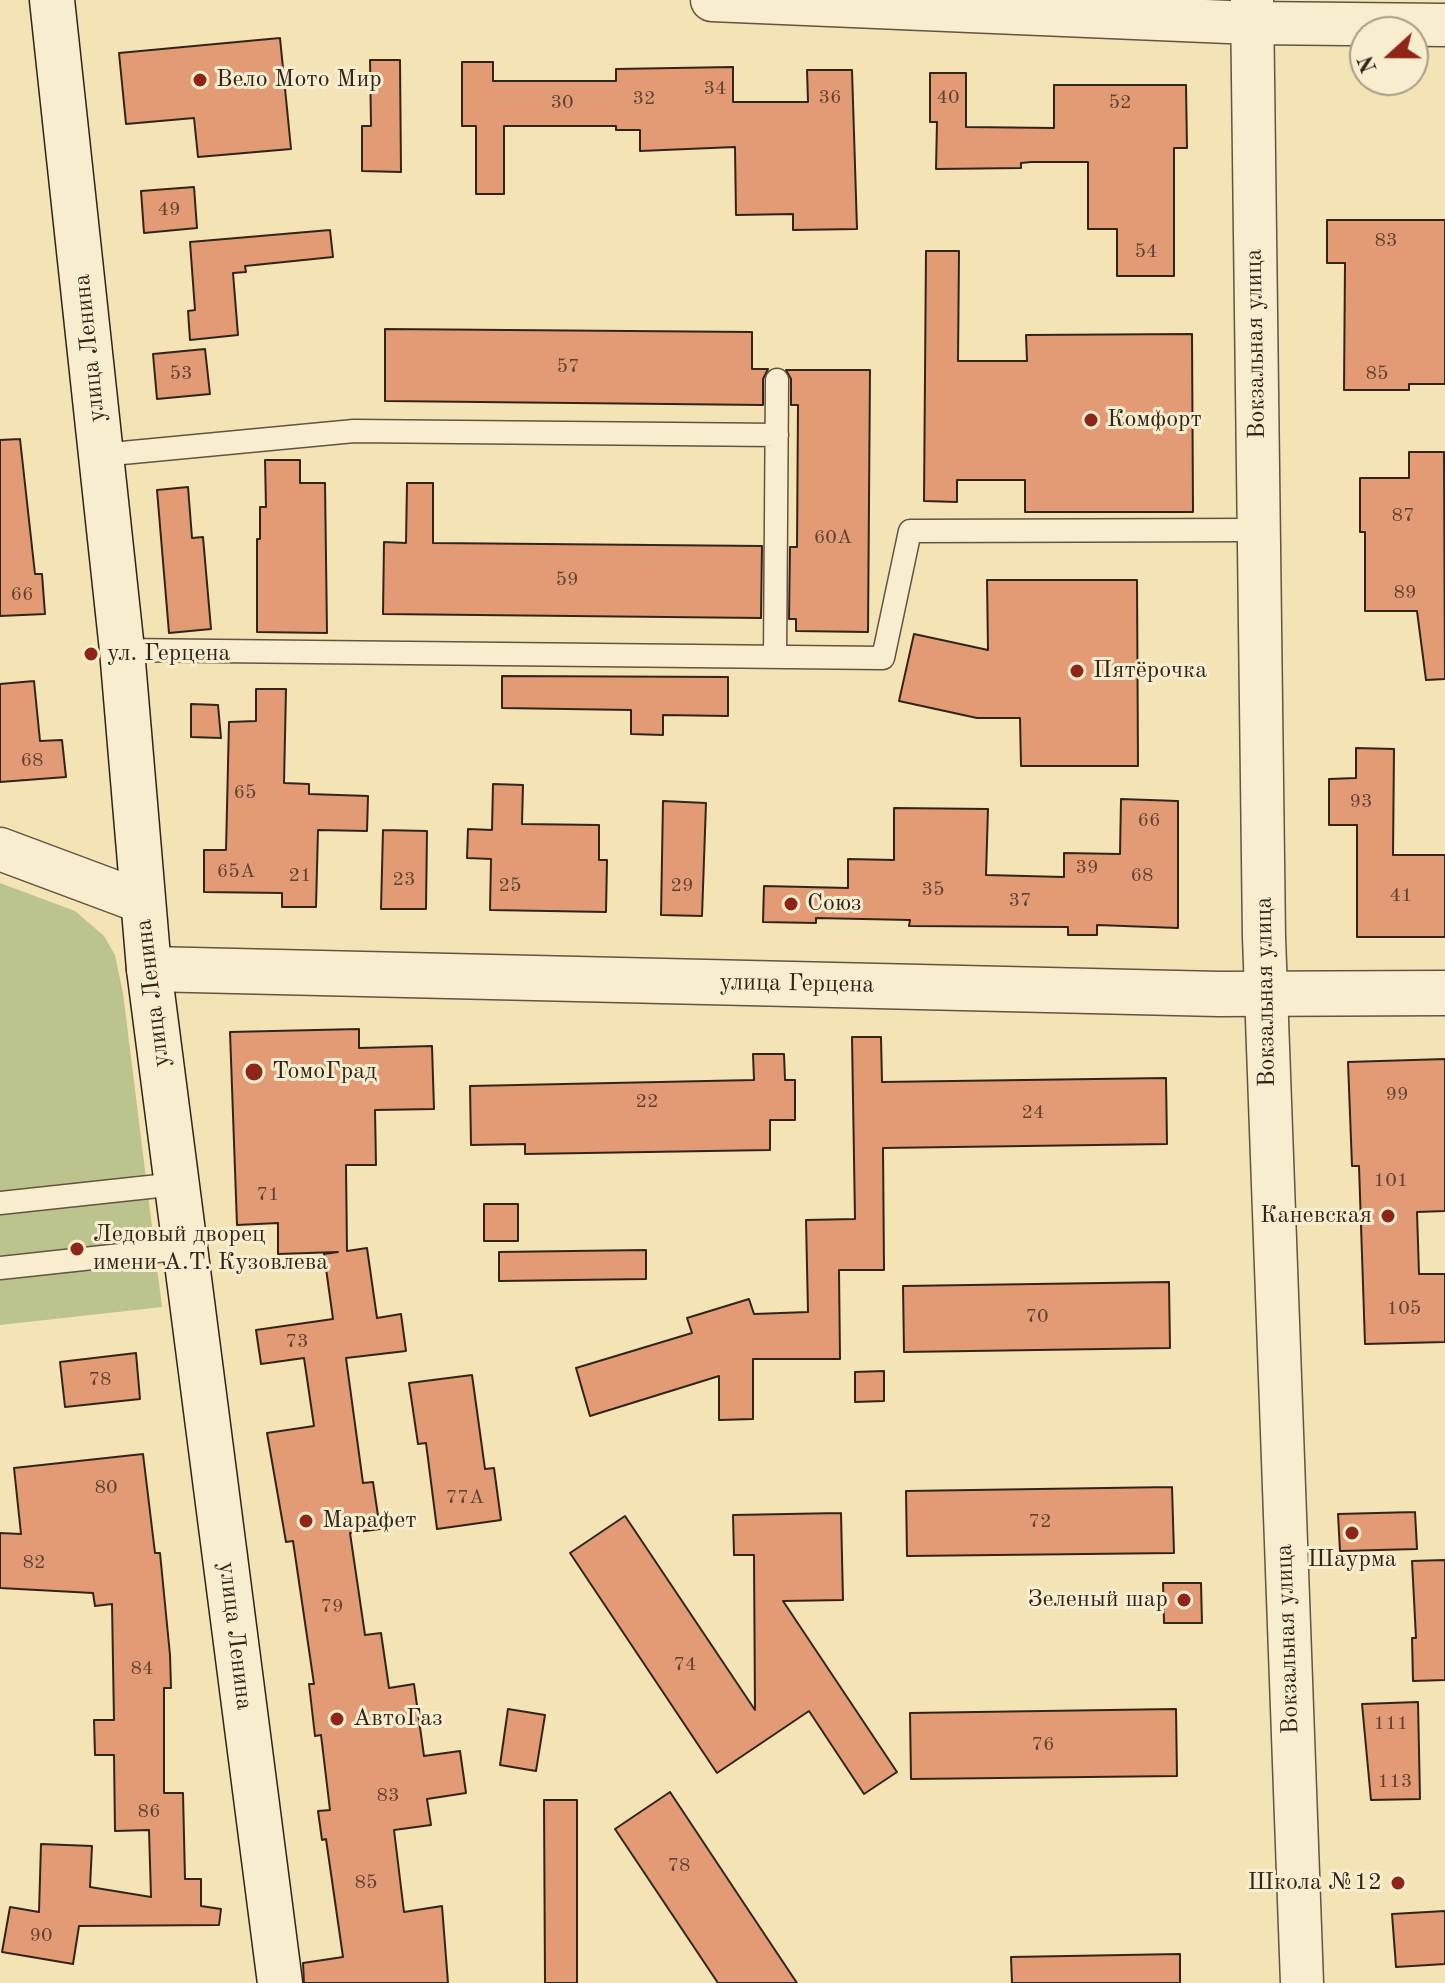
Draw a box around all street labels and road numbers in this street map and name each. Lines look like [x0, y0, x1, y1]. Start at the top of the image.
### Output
street label: Вокзальная улица [1240, 249, 1272, 439]
street label: улица Ленина [68, 272, 112, 424]
street label: Вокзальная улица [1250, 897, 1282, 1087]
street label: улица Ленина [130, 917, 176, 1069]
street label: улица Герцена [719, 968, 875, 1000]
street label: Вокзальная улица [1270, 1543, 1306, 1735]
street label: улица Ленина [212, 1560, 258, 1712]

